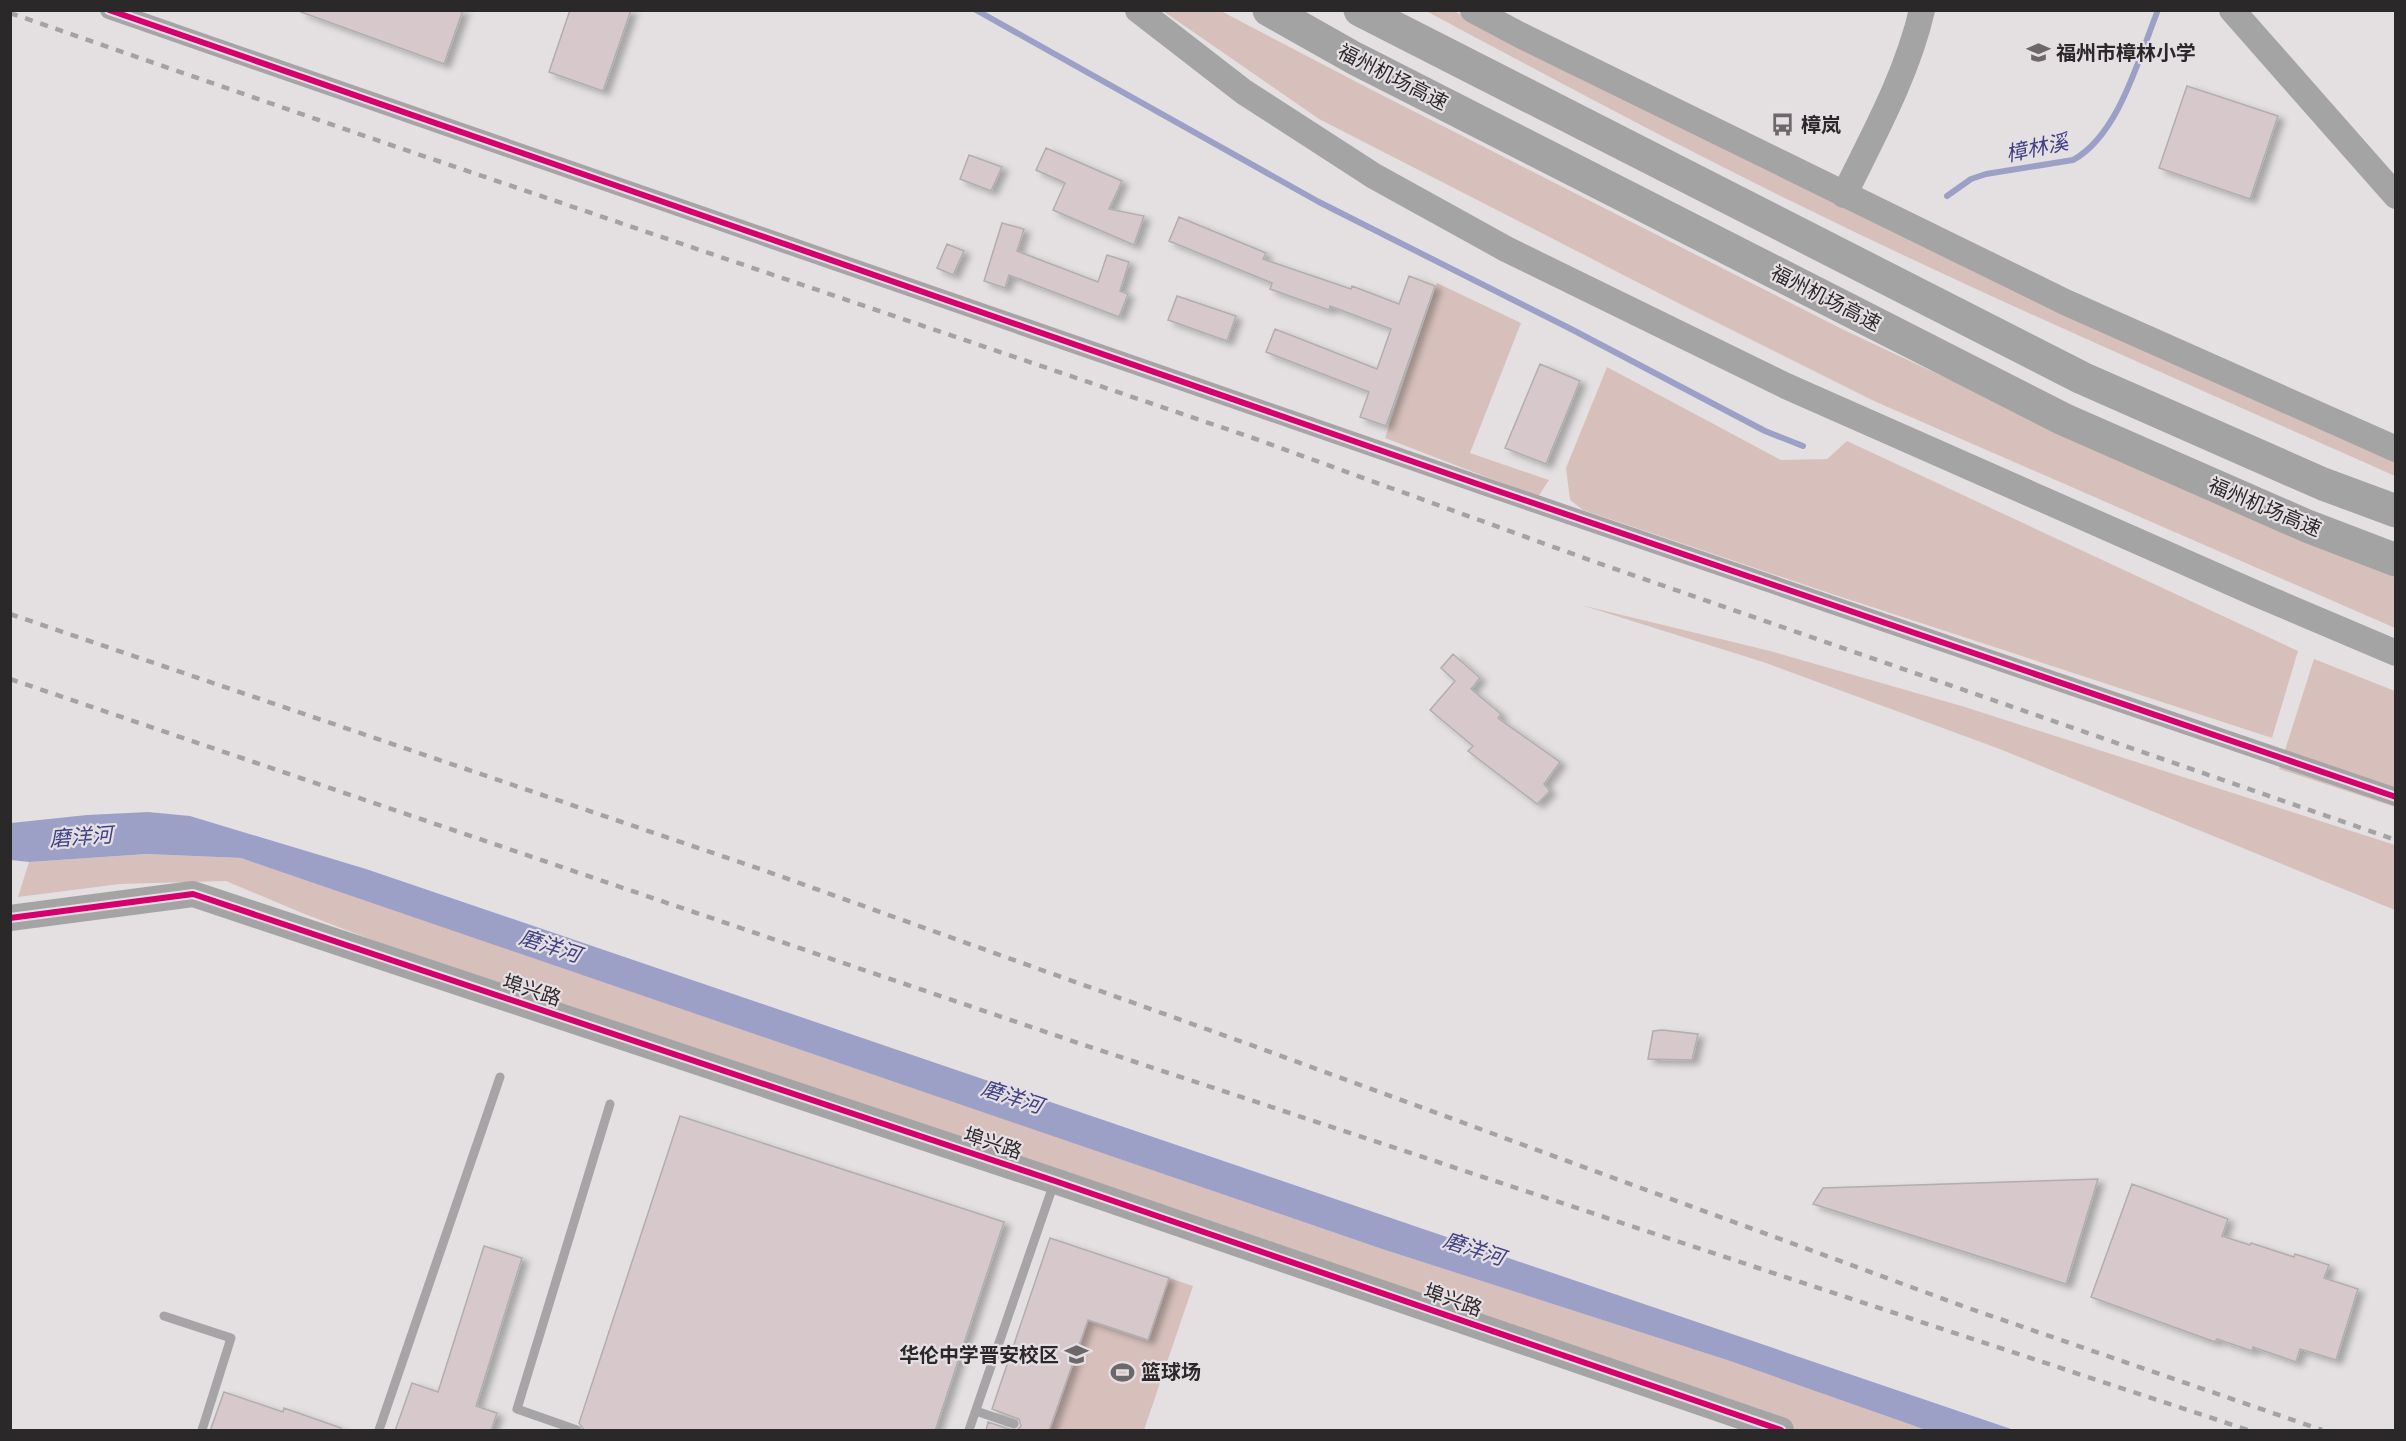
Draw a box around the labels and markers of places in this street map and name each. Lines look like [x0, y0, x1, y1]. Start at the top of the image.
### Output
school or university icon: 福州市樟林小学 [2025, 40, 2051, 66]
place label: 福州市樟林小学 [2056, 41, 2196, 65]
bus stop icon: 樟岚 [1770, 112, 1796, 138]
place label: 樟岚 [1801, 113, 1841, 137]
school or university icon: 华伦中学晋安校区 [1064, 1342, 1090, 1368]
place label: 华伦中学晋安校区 [899, 1343, 1059, 1367]
sports icon: 篮球场 [1110, 1359, 1136, 1385]
place label: 篮球场 [1141, 1360, 1201, 1384]

